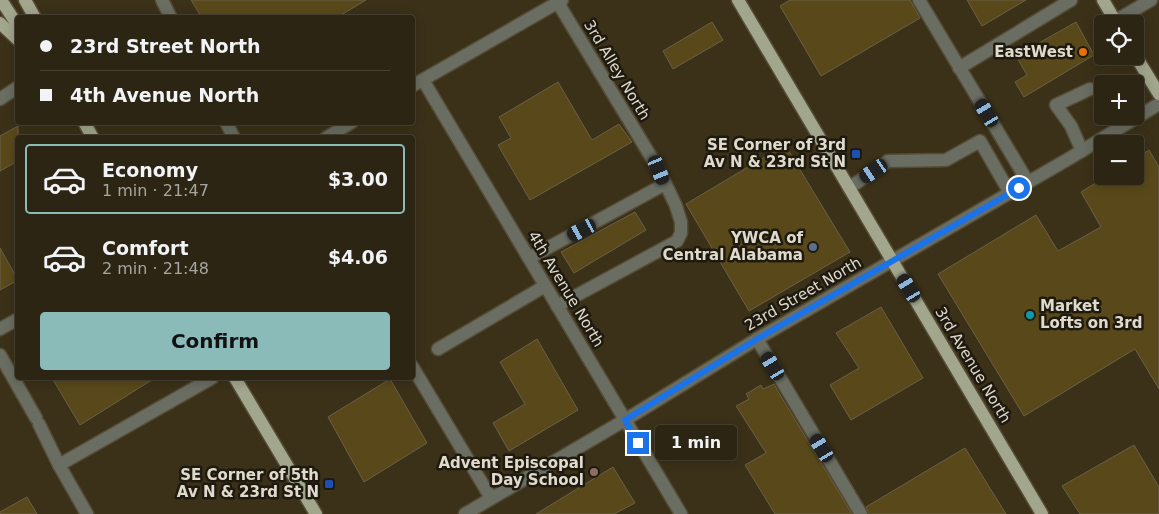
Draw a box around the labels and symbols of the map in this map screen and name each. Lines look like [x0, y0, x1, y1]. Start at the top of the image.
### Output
street label: 3rd Alley North [580, 17, 654, 123]
place label: EastWest [994, 43, 1073, 61]
marker: EastWest [1077, 46, 1089, 58]
car [972, 96, 1001, 130]
place label: SE Corner of 3rd Av N & 23rd St N [704, 136, 846, 171]
marker: SE Corner of 3rd Av N & 23rd St N [850, 148, 862, 160]
car [646, 153, 671, 187]
car [857, 156, 890, 186]
route start [1008, 177, 1030, 199]
car [565, 216, 598, 244]
street label: 4th Avenue North [524, 228, 608, 350]
place label: YWCA of Central Alabama [663, 229, 803, 264]
marker: YWCA of Central Alabama [807, 241, 819, 253]
street label: 23rd Street North [742, 253, 864, 335]
car [894, 271, 923, 305]
place label: Market Lofts on 3rd [1040, 297, 1143, 332]
street label: 3rd Avenue North [931, 304, 1015, 426]
marker: Market Lofts on 3rd [1024, 309, 1036, 321]
car [758, 349, 787, 383]
callout: 1 min [656, 426, 738, 460]
car [807, 431, 836, 465]
route end [627, 432, 649, 454]
place label: Advent Episcopal Day School [438, 454, 584, 489]
place label: SE Corner of 5th Av N & 23rd St N [177, 466, 319, 501]
marker: Advent Episcopal Day School [588, 466, 600, 478]
marker: SE Corner of 5th Av N & 23rd St N [323, 478, 335, 490]

